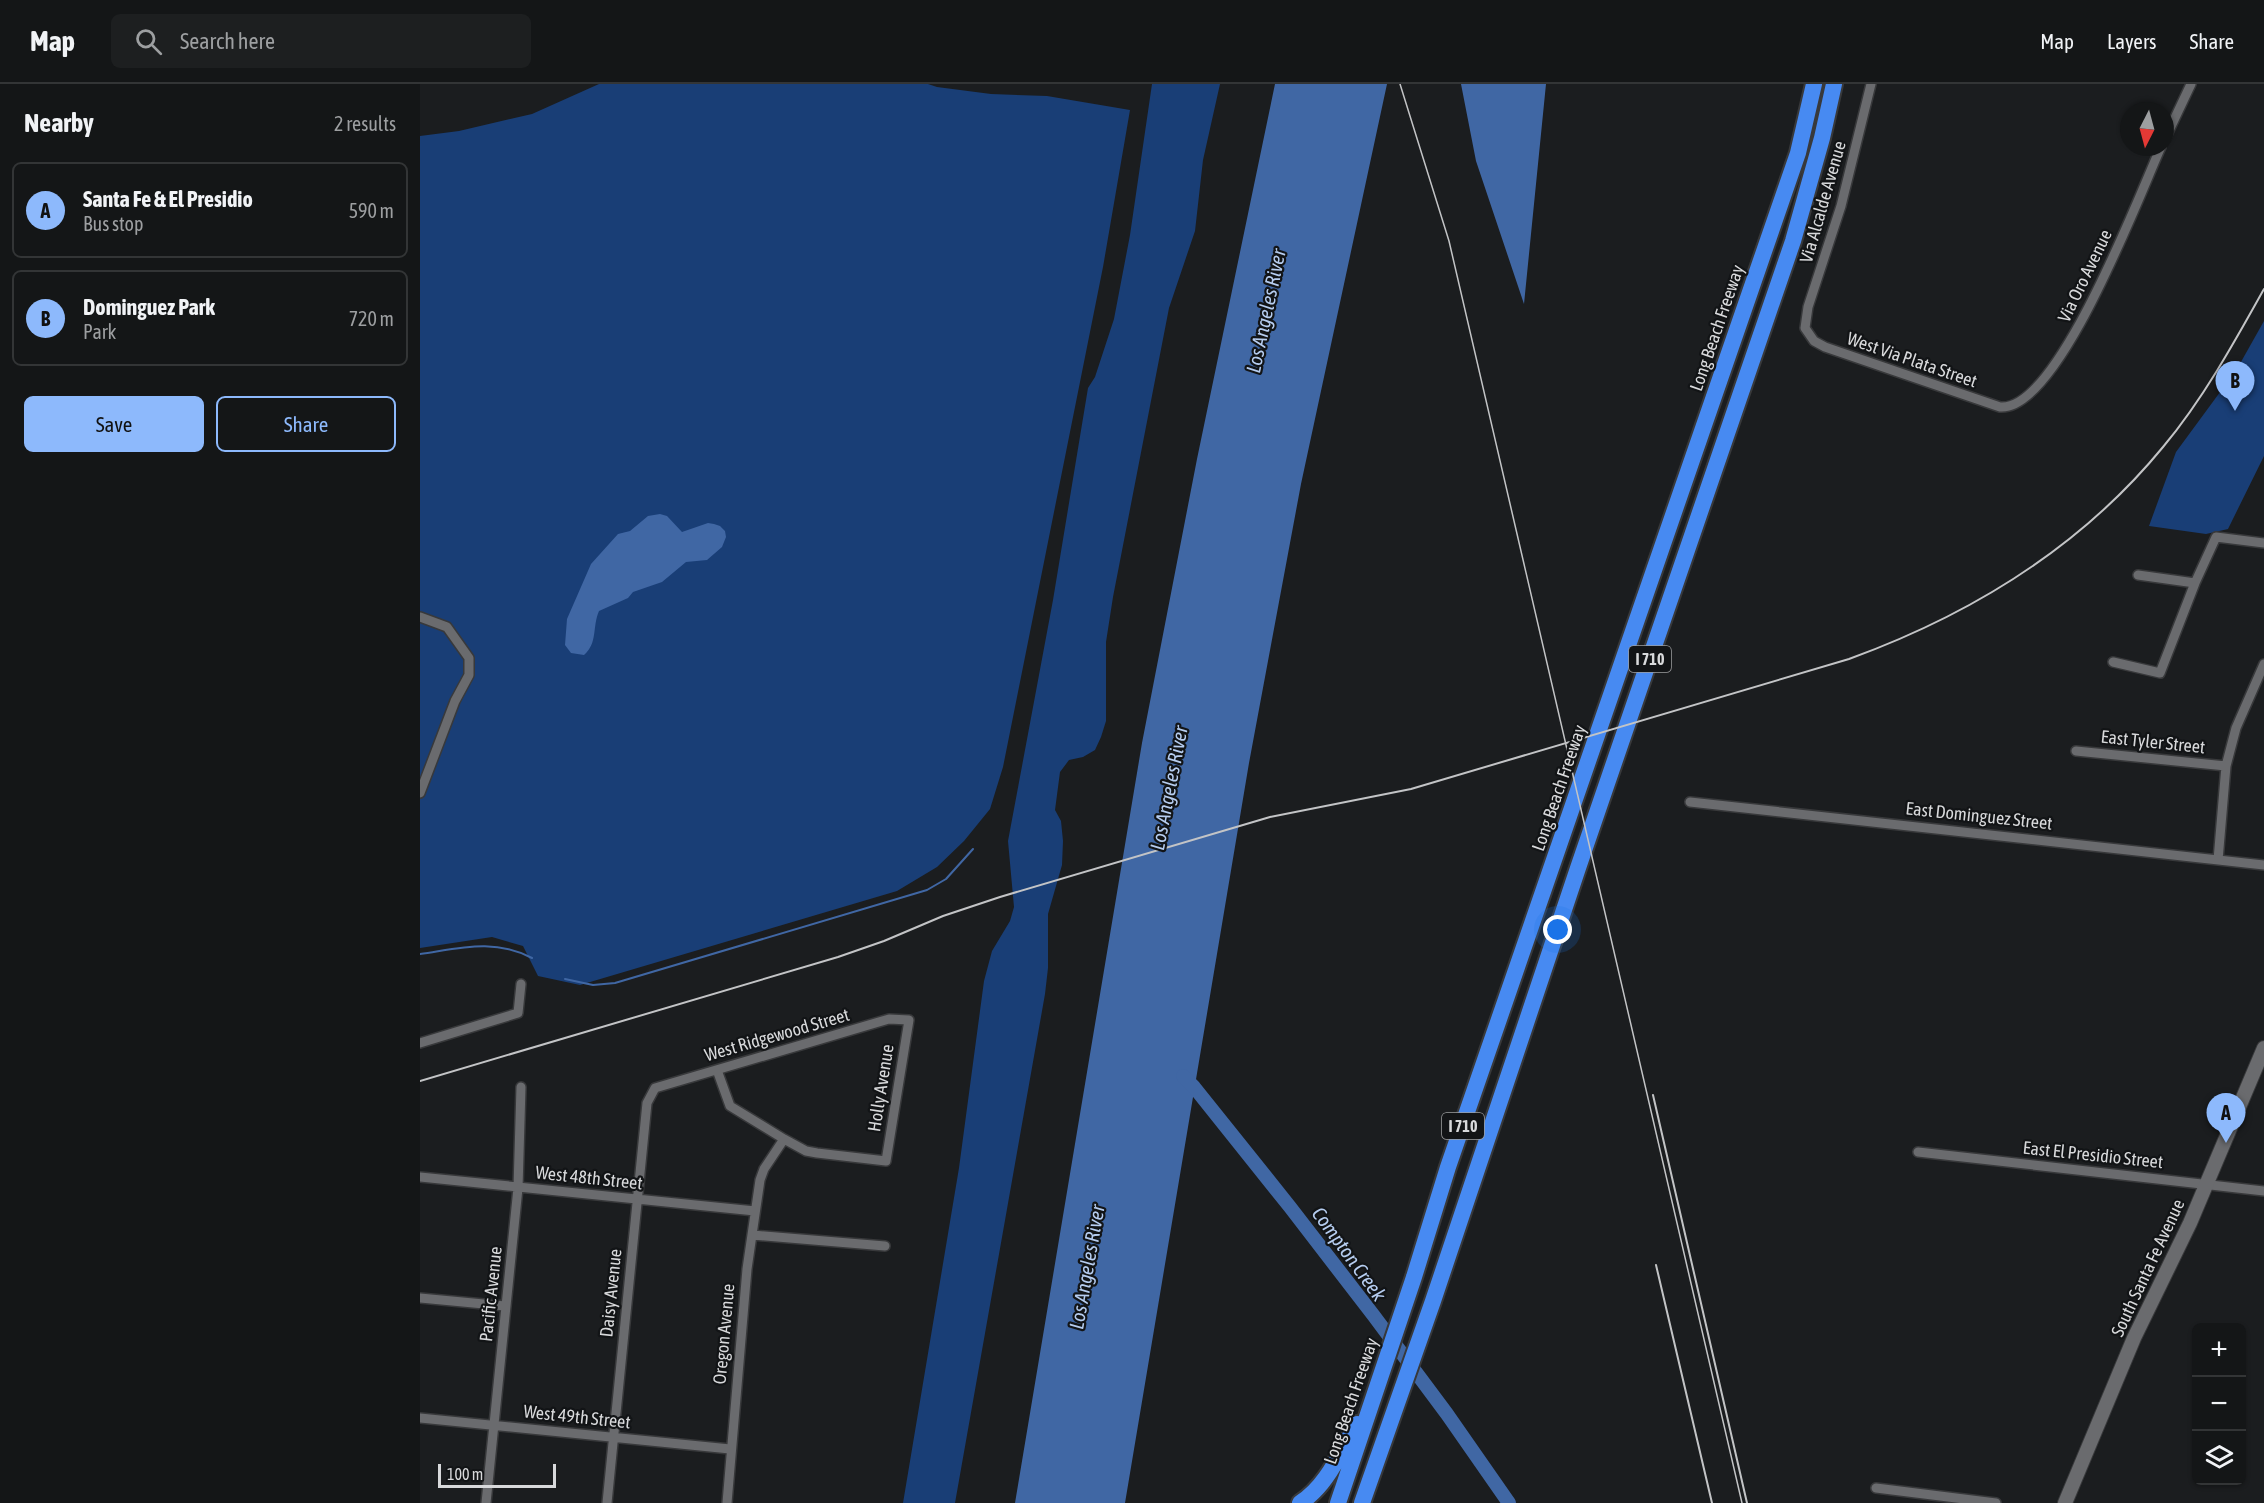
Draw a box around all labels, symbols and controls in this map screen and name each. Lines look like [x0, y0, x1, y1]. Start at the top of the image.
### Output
search box [111, 14, 531, 68]
text: Map [30, 25, 75, 57]
icon: search [132, 25, 165, 58]
text: Search here [180, 28, 275, 54]
text: Map [2040, 29, 2074, 53]
text: Layers [2107, 29, 2157, 53]
text: Share [2190, 29, 2234, 53]
north arrow [2120, 102, 2174, 156]
text: Nearby [24, 108, 94, 138]
text: 2 results [334, 112, 396, 135]
street label: Via Alcalde Avenue [1795, 138, 1850, 265]
text: Santa Fe & El Presidio [83, 186, 253, 212]
text: A [41, 199, 50, 222]
text: 590 m [349, 199, 394, 222]
text: Bus stop [83, 212, 143, 235]
street label: Via Oro Avenue [2053, 226, 2116, 325]
water label: Los Angeles River [1241, 246, 1290, 375]
street label: Long Beach Freeway [1685, 262, 1748, 394]
text: Dominguez Park [83, 294, 215, 320]
text: B [41, 307, 50, 330]
text: 720 m [349, 307, 394, 330]
text: Park [83, 320, 116, 343]
street label: West Via Plata Street [1844, 327, 1980, 392]
pin: B [2216, 362, 2254, 411]
button: Save [24, 396, 204, 452]
button: Share [216, 396, 396, 452]
road number: I 710 [1629, 646, 1671, 672]
street label: Long Beach Freeway [1527, 722, 1590, 854]
water label: Los Angeles River [1145, 723, 1192, 852]
street label: East Tyler Street [2100, 726, 2206, 757]
street label: East Dominguez Street [1905, 797, 2053, 834]
your location [1543, 915, 1572, 944]
street label: West Ridgewood Street [702, 1004, 852, 1065]
street label: Holly Avenue [863, 1043, 898, 1133]
pin: A [2206, 1094, 2246, 1143]
road number: I 710 [1442, 1113, 1484, 1139]
street label: East El Presidio Street [2022, 1137, 2164, 1172]
street label: West 48th Street [535, 1161, 644, 1194]
street label: South Santa Fe Avenue [2107, 1196, 2189, 1340]
water label: Los Angeles River [1064, 1202, 1109, 1331]
water label: Compton Creek [1308, 1202, 1391, 1305]
street label: Pacific Avenue [475, 1245, 506, 1343]
street label: Daisy Avenue [595, 1248, 626, 1338]
street label: Oregon Avenue [709, 1283, 738, 1385]
map controls [2192, 1323, 2246, 1485]
button: + [2192, 1323, 2246, 1377]
street label: Long Beach Freeway [1319, 1335, 1382, 1467]
button: − [2192, 1377, 2246, 1431]
street label: West 49th Street [523, 1400, 632, 1433]
button: layers [2192, 1431, 2246, 1485]
scale bar [438, 1461, 556, 1488]
text: 100 m [447, 1465, 483, 1483]

